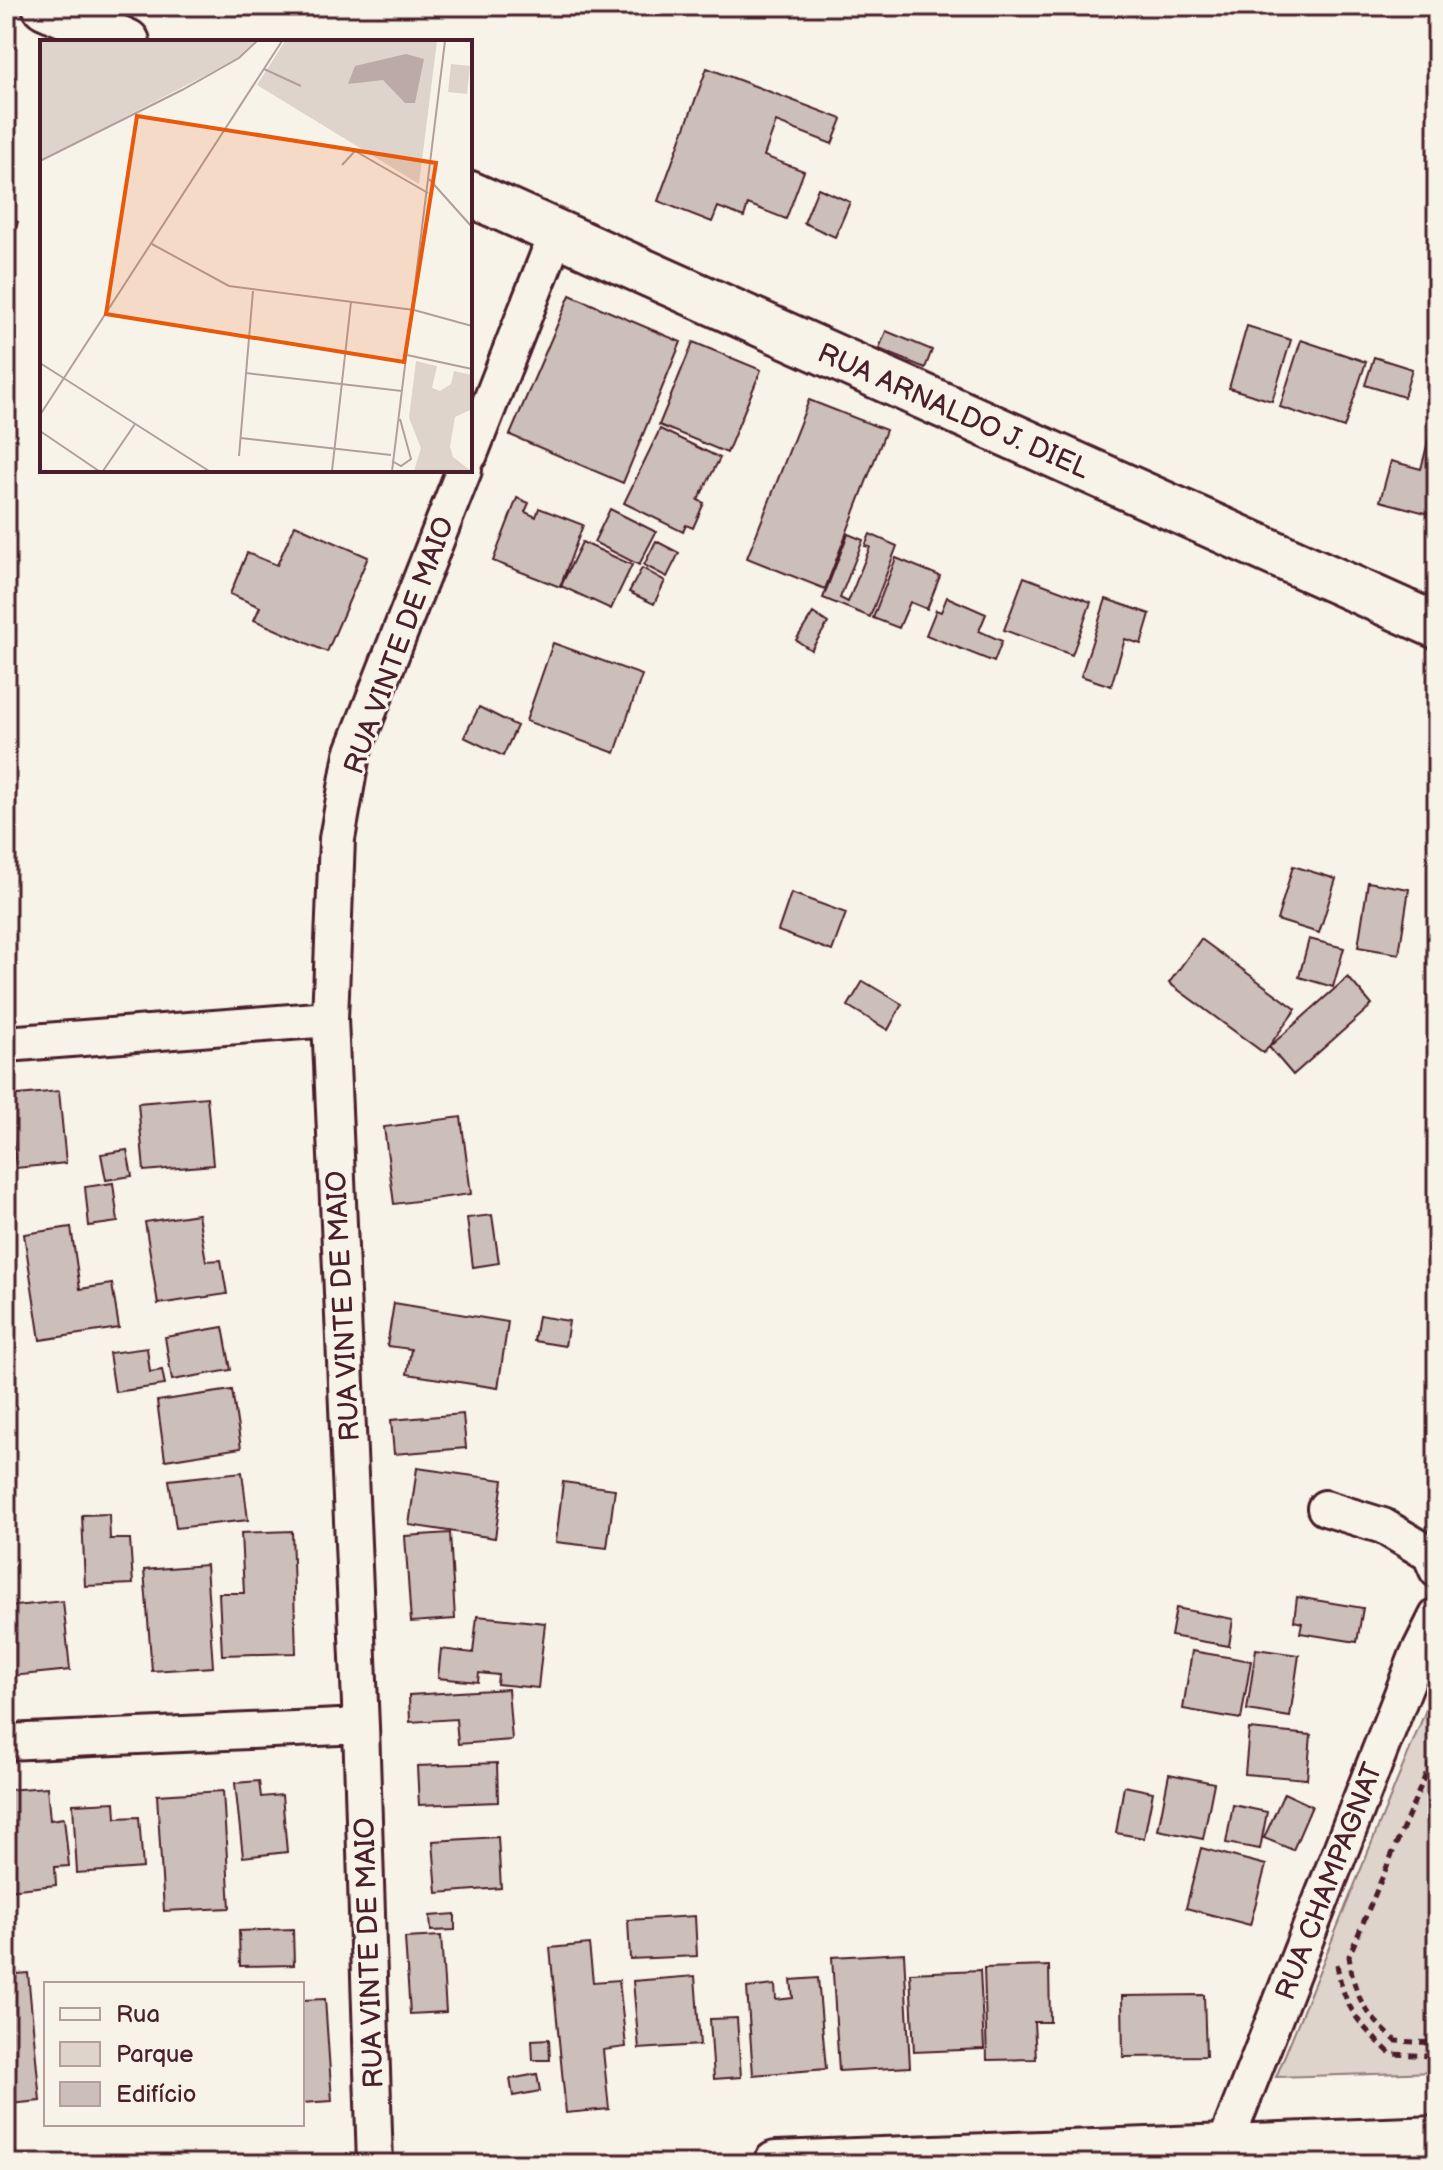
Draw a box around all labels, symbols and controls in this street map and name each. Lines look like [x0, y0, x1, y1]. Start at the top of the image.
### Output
inset map [40, 40, 472, 472]
street label: RUA ARNALDO J. DIEL [813, 337, 1094, 486]
street label: RUA VINTE DE MAIO [338, 512, 461, 779]
street label: RUA VINTE DE MAIO [320, 1170, 367, 1442]
street label: RUA CHAMPAGNAT [1269, 1758, 1390, 2005]
street label: RUA VINTE DE MAIO [348, 1817, 391, 2089]
legend [44, 1982, 304, 2126]
text: Rua [116, 2000, 160, 2029]
text: Parque [116, 2040, 194, 2069]
text: Edifício [116, 2080, 196, 2109]

